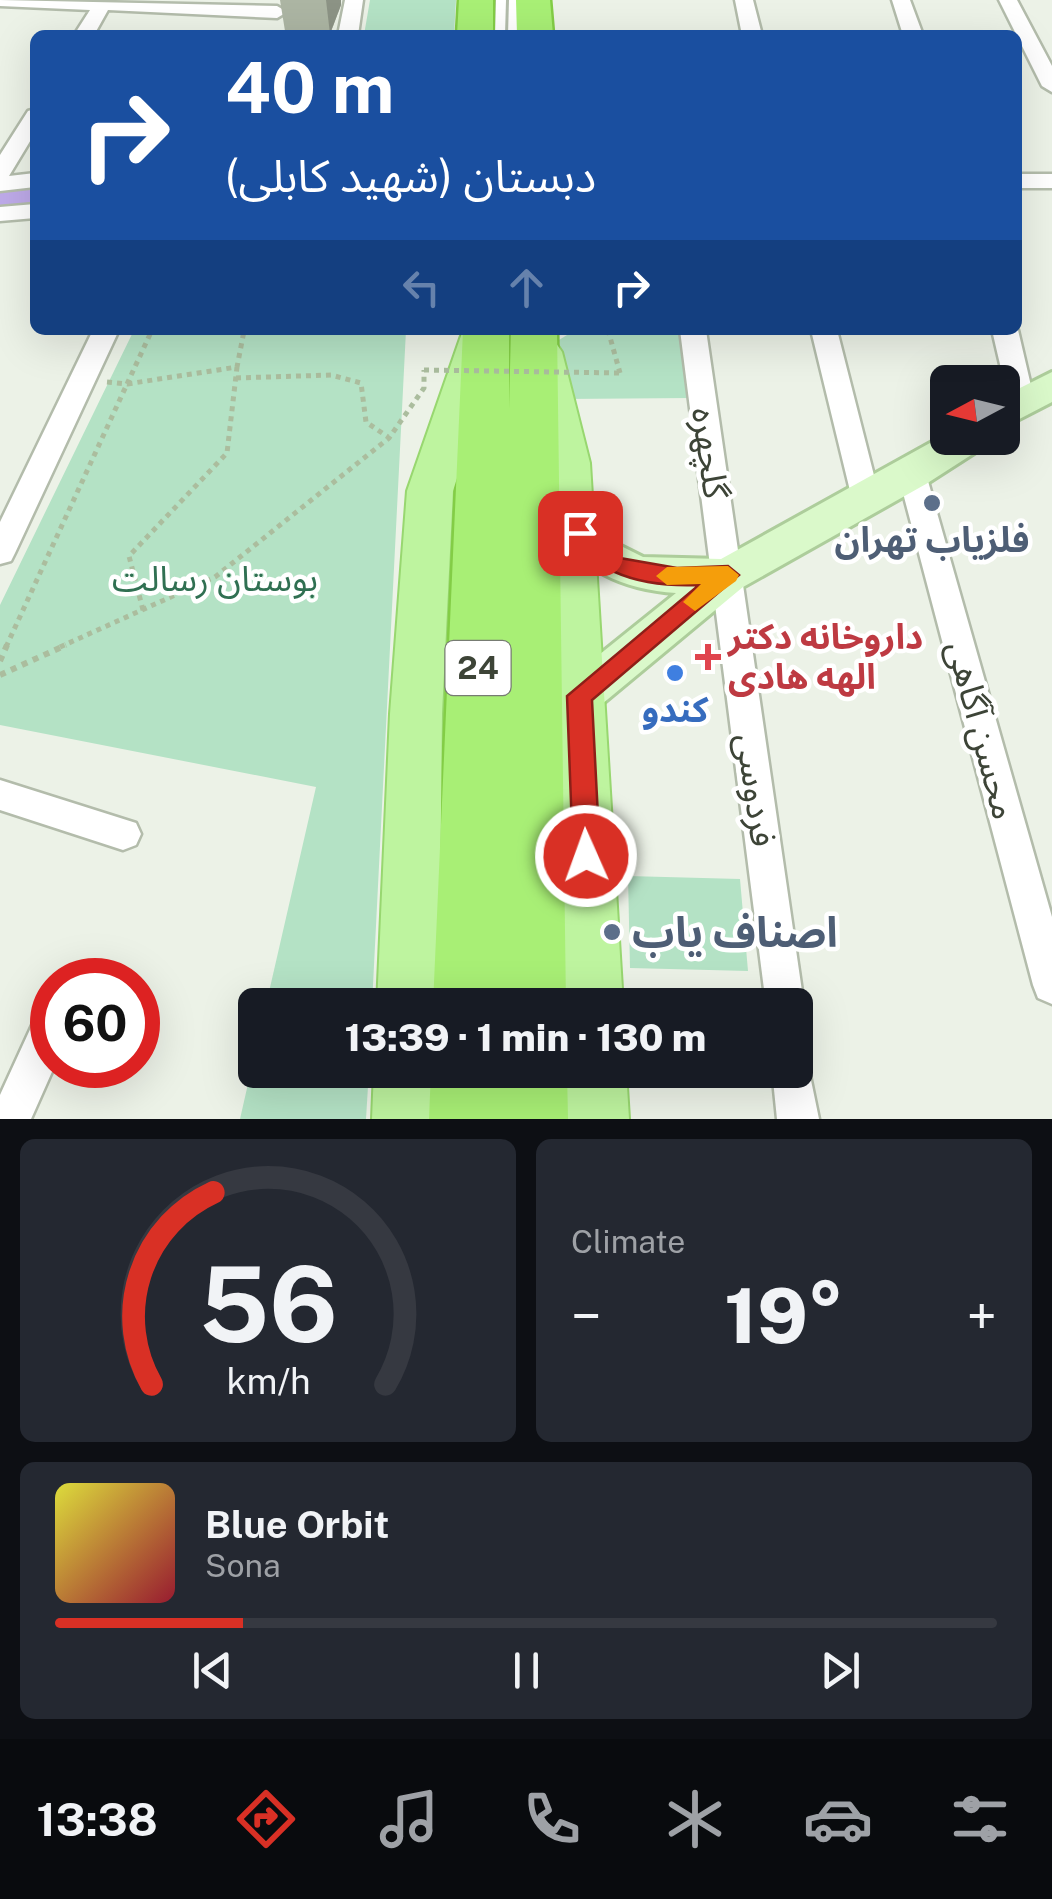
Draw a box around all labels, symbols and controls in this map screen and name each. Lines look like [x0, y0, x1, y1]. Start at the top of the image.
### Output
text: 40 m [225, 46, 395, 129]
icon: right [60, 70, 190, 200]
text: دبستان (شهید کابلی) [225, 149, 596, 202]
icon: left [394, 260, 449, 315]
icon: ahead [499, 260, 554, 315]
icon: right [604, 260, 659, 315]
north arrow [930, 365, 1020, 455]
map controls [930, 365, 1020, 455]
street label: گلچهره [682, 405, 737, 502]
pin [538, 491, 623, 576]
marker: فلزیاب تهران [921, 492, 943, 514]
icon: arrive [553, 506, 608, 561]
place label: فلزیاب تهران [835, 519, 1029, 561]
park label: بوستان رسالت [112, 558, 318, 600]
place label: داروخانه دکتر الهه هادی [726, 616, 923, 697]
street label: محسن آگاهی [939, 636, 1026, 824]
road number: 24 [446, 641, 510, 695]
marker: داروخانه دکتر الهه هادی [697, 646, 719, 668]
marker: کندو [664, 662, 686, 684]
place label: کندو [642, 689, 709, 730]
street label: فردوسی [728, 731, 785, 849]
position arrow [534, 804, 638, 908]
place label: اصناف یاب [632, 907, 838, 958]
marker: اصناف یاب [601, 921, 623, 943]
speed limit sign: 60 [30, 958, 160, 1088]
text: 13:39 · 1 min · 130 m [345, 1015, 706, 1060]
text: Climate [571, 1223, 685, 1260]
text: 56 [199, 1243, 337, 1365]
text: 19° [724, 1272, 844, 1360]
text: − [571, 1284, 602, 1348]
text: + [967, 1284, 997, 1348]
text: km/h [226, 1360, 310, 1402]
text: Blue Orbit [205, 1502, 389, 1547]
text: Sona [205, 1547, 281, 1584]
icon: previous [185, 1643, 240, 1698]
icon: pause [499, 1643, 554, 1698]
icon: next [813, 1643, 868, 1698]
icon: directions [231, 1784, 301, 1854]
icon: music [374, 1784, 444, 1854]
icon: phone [517, 1784, 587, 1854]
icon: climate [660, 1784, 730, 1854]
icon: car [803, 1784, 873, 1854]
icon: filters [945, 1784, 1015, 1854]
text: 13:38 [36, 1793, 158, 1846]

